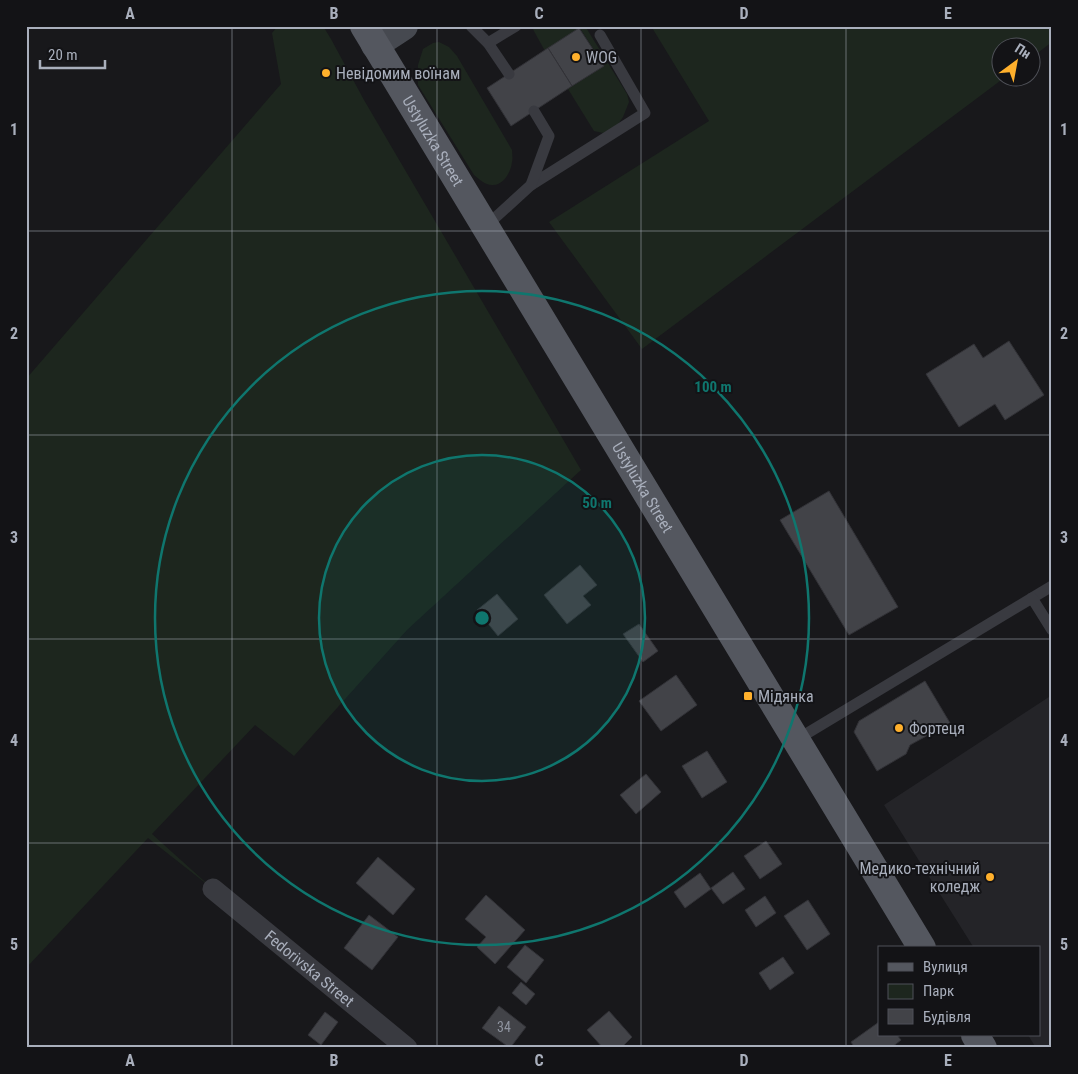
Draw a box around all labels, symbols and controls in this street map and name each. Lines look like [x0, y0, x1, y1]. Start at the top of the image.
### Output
text: A [125, 4, 135, 23]
text: B [330, 4, 339, 23]
text: C [534, 4, 544, 23]
text: D [739, 4, 749, 23]
text: E [944, 4, 952, 23]
scale bar [40, 38, 105, 70]
north arrow [990, 38, 1040, 88]
text: Пн [1012, 40, 1034, 62]
text: 20 m [48, 46, 78, 64]
place label: WOG [586, 48, 617, 67]
marker: WOG [570, 51, 582, 63]
place label: Невідомим воїнам [336, 64, 460, 83]
marker: Невідомим воїнам [320, 67, 332, 79]
street label: Ustyluzka Street [398, 92, 468, 190]
text: 1 [10, 120, 18, 139]
text: 1 [1060, 120, 1068, 139]
text: 2 [10, 324, 18, 343]
text: 2 [1060, 324, 1068, 343]
text: 100 m [694, 378, 732, 396]
street label: Ustyluzka Street [608, 439, 677, 536]
text: 50 m [582, 494, 612, 512]
text: 3 [10, 528, 18, 547]
text: 3 [1060, 528, 1068, 547]
centre of rings [473, 609, 491, 627]
place label: Мідянка [758, 687, 814, 706]
marker: Мідянка [742, 690, 754, 702]
place label: Фортеця [909, 719, 965, 738]
marker: Фортеця [893, 722, 905, 734]
text: 4 [10, 731, 18, 750]
text: 4 [1060, 731, 1068, 750]
place label: Медико-технічний коледж [860, 859, 980, 896]
marker: Медико-технічний коледж [984, 871, 996, 883]
street label: Fedorivska Street [261, 926, 358, 1011]
text: 5 [10, 935, 18, 954]
text: 5 [1060, 935, 1068, 954]
legend [878, 946, 1040, 1036]
text: Вулиця [923, 958, 968, 976]
text: Парк [923, 982, 954, 1000]
text: Будівля [923, 1008, 971, 1026]
house number: 34 [497, 1019, 511, 1035]
text: A [125, 1051, 135, 1070]
text: B [330, 1051, 339, 1070]
text: C [534, 1051, 544, 1070]
text: D [739, 1051, 749, 1070]
text: E [944, 1051, 952, 1070]

